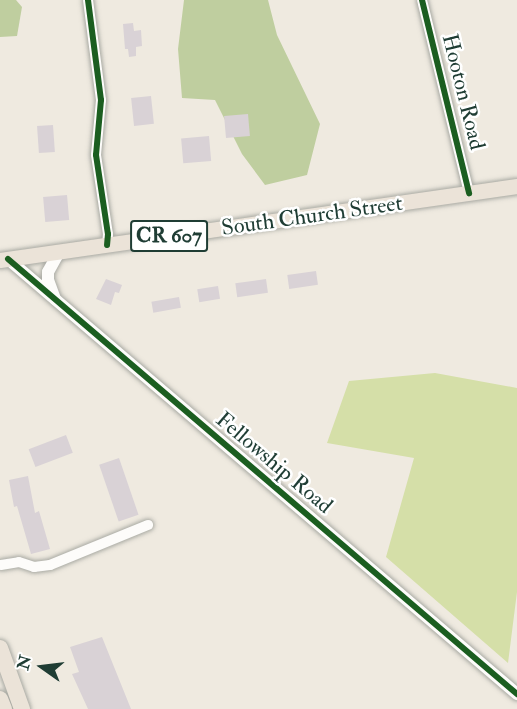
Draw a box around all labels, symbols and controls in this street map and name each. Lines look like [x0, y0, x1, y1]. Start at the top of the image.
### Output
street label: Hooton Road [436, 31, 490, 153]
street label: South Church Street [220, 190, 404, 242]
road number: CR 607 [130, 218, 208, 254]
street label: Fellowship Road [210, 407, 338, 519]
north arrow [12, 637, 72, 697]
text: N [13, 653, 36, 672]

